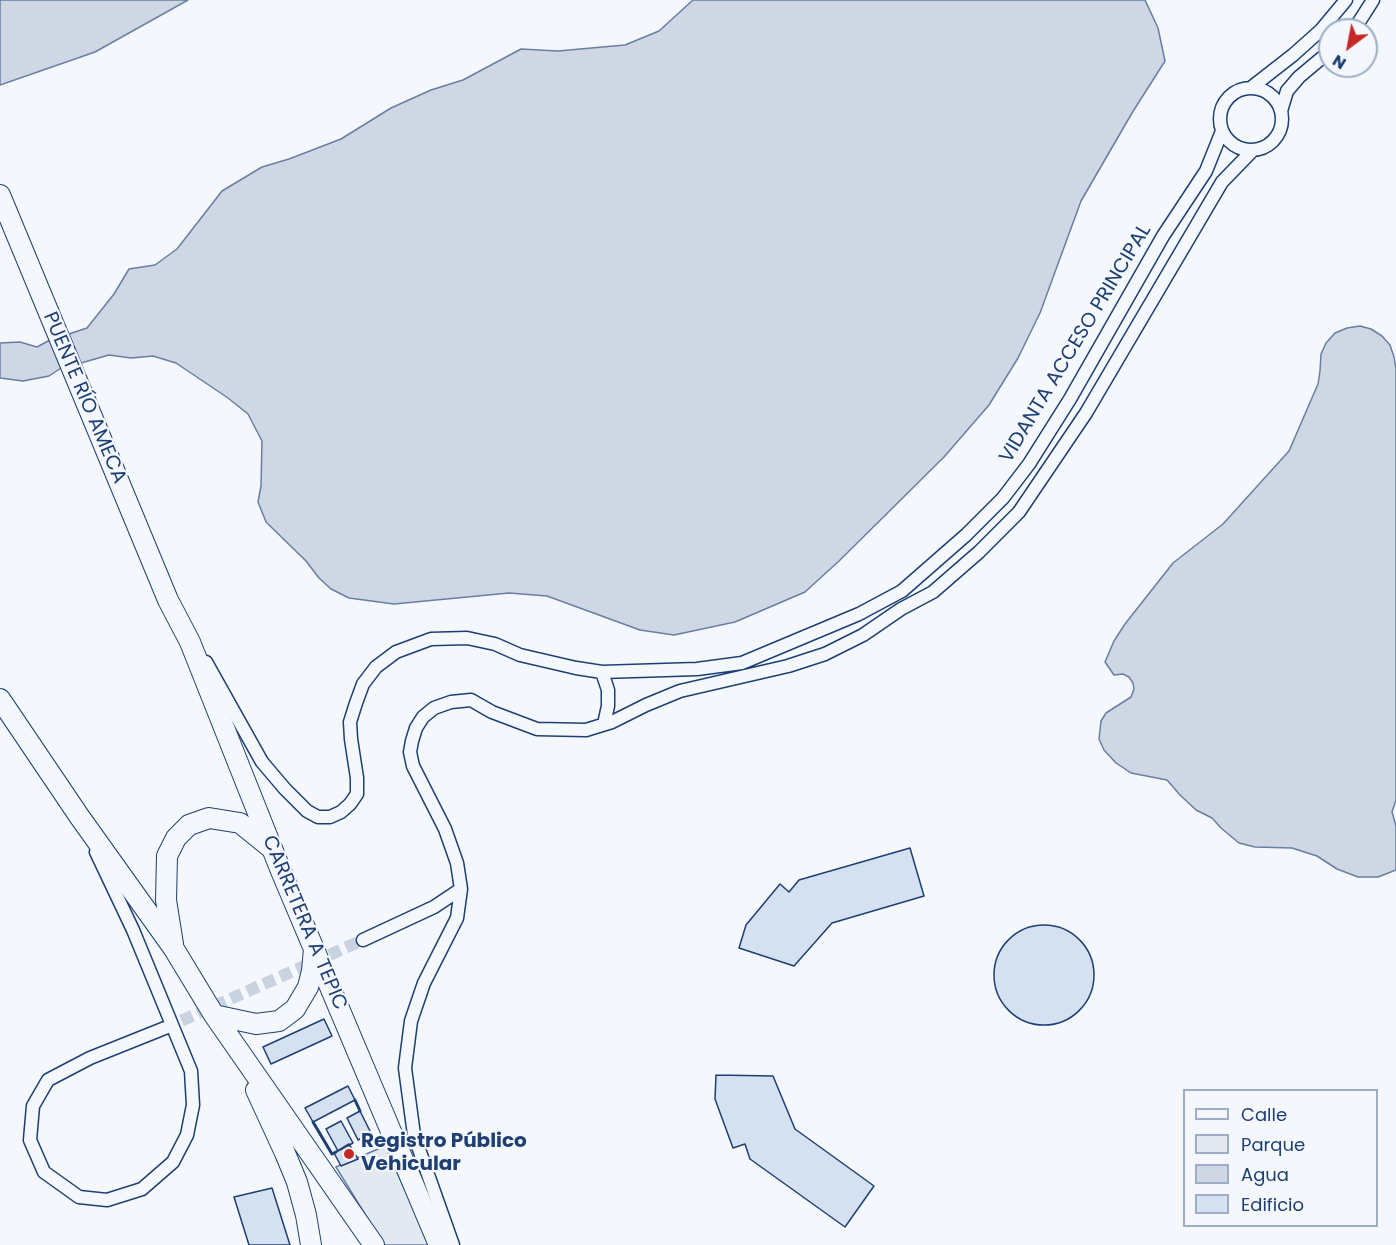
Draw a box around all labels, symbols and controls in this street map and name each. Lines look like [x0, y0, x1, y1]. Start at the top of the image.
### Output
north arrow [1318, 18, 1378, 78]
text: N [1328, 49, 1350, 75]
street label: VIDANTA ACCESO PRINCIPAL [995, 220, 1157, 468]
street label: PUENTE RÍO AMECA [37, 309, 131, 487]
street label: CARRETERA A TEPIC [256, 832, 352, 1014]
legend [1183, 1089, 1378, 1227]
text: Calle [1241, 1102, 1287, 1127]
place label: Registro Público Vehicular [361, 1130, 527, 1177]
text: Parque [1241, 1132, 1305, 1157]
marker: Registro Público Vehicular [342, 1147, 356, 1161]
text: Agua [1241, 1162, 1289, 1187]
text: Edificio [1241, 1192, 1304, 1217]

